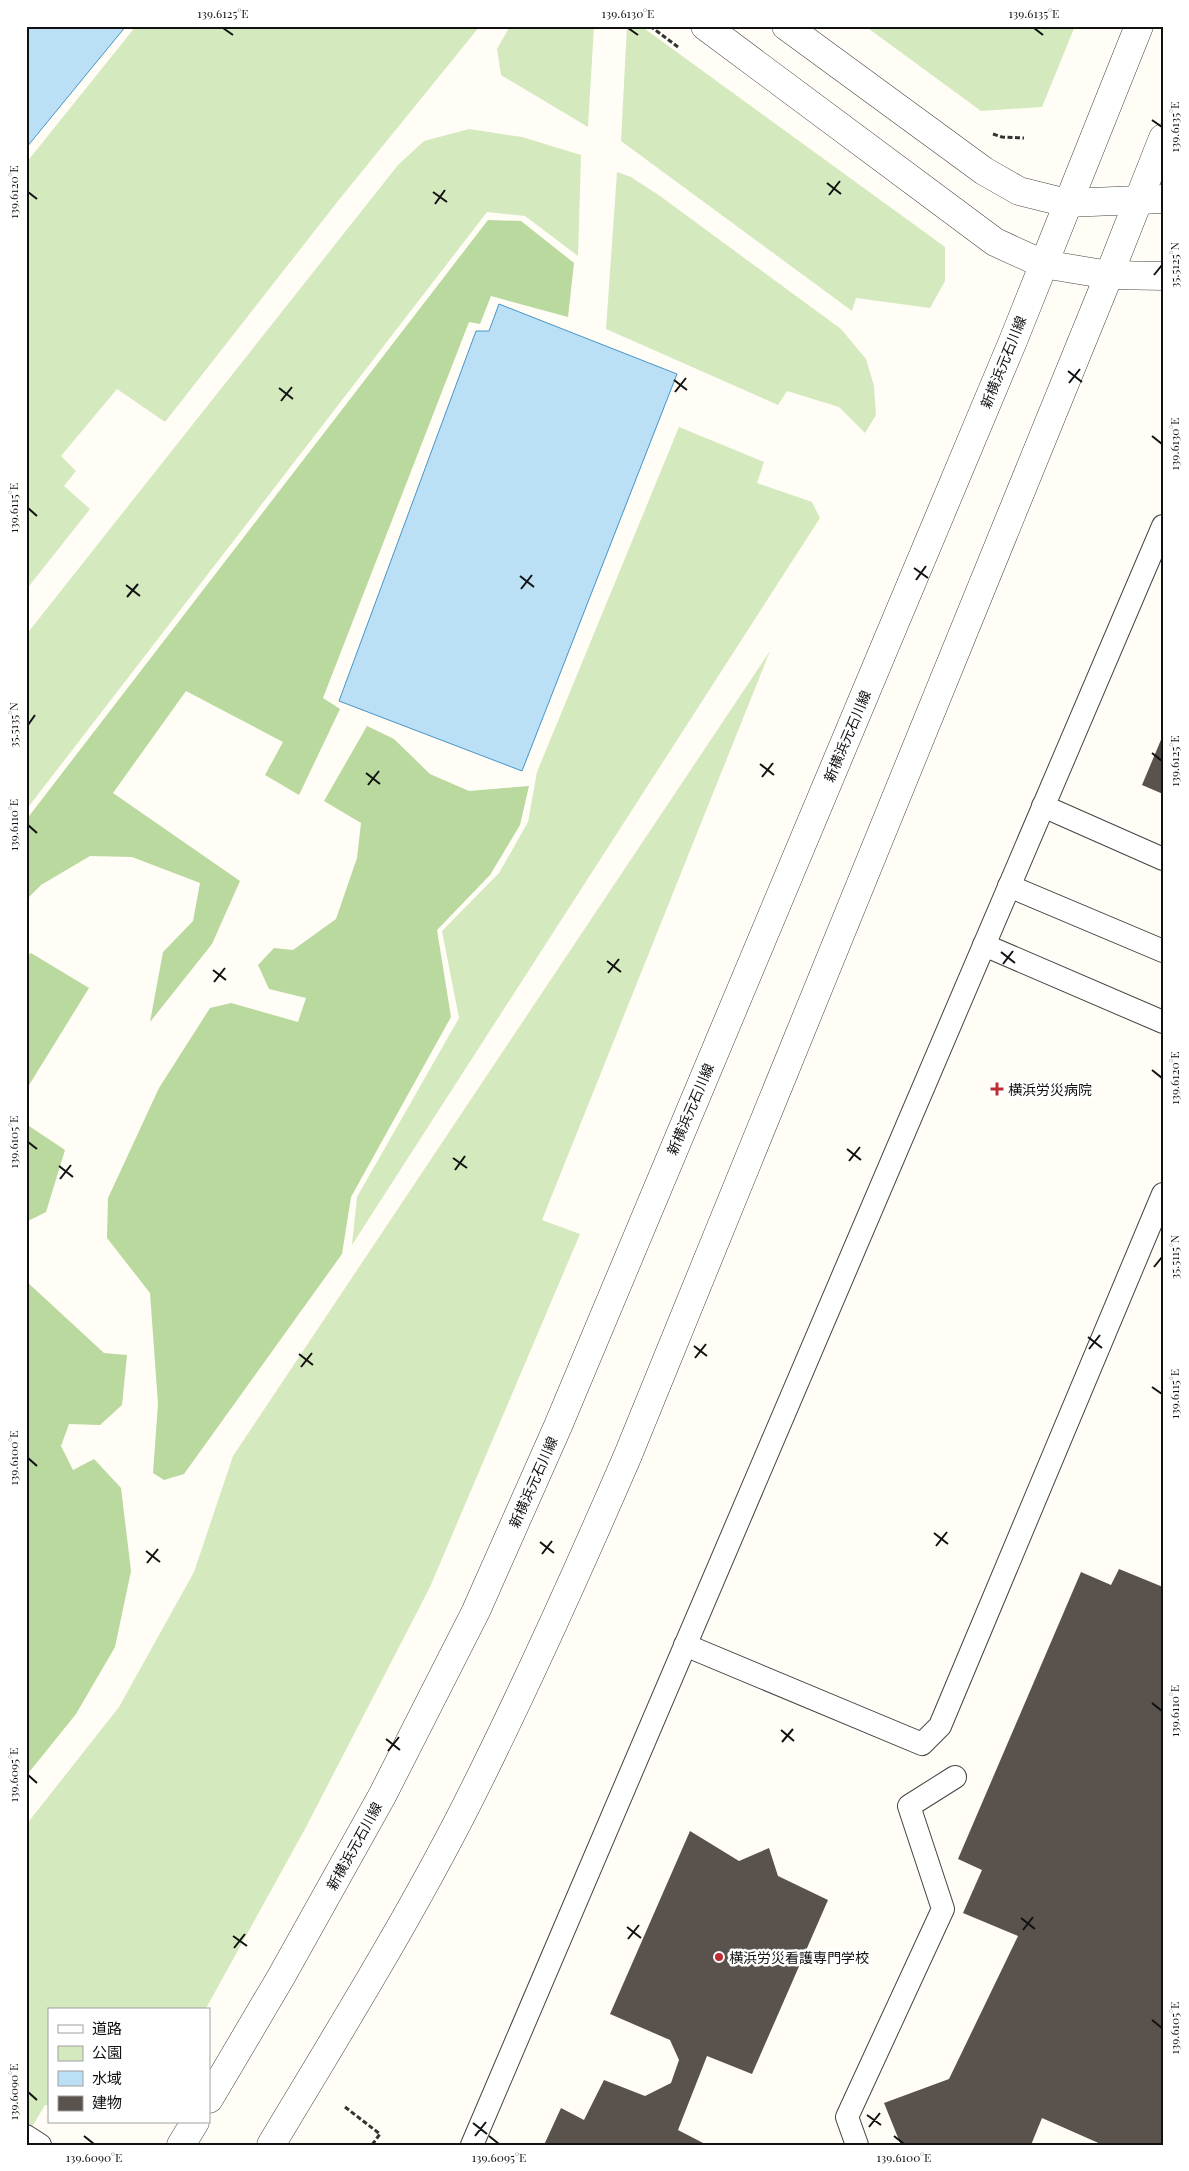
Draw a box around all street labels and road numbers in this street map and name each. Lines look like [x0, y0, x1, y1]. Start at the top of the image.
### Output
street label: 新横浜元石川線 [976, 313, 1030, 411]
street label: 新横浜元石川線 [819, 687, 875, 785]
street label: 新横浜元石川線 [662, 1060, 718, 1158]
street label: 新横浜元石川線 [504, 1433, 562, 1531]
street label: 新横浜元石川線 [322, 1799, 386, 1893]

